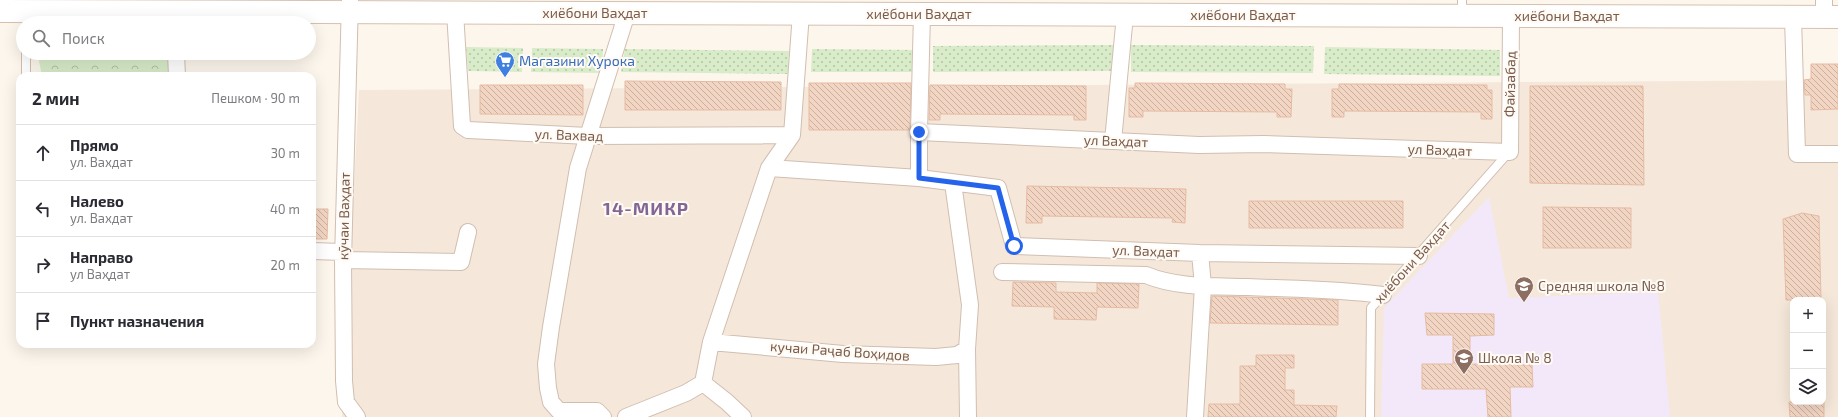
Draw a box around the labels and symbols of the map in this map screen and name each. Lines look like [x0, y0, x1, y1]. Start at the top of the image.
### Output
street label: хиёбони Ваҳдат [542, 4, 648, 21]
street label: хиёбони Ваҳдат [866, 5, 972, 22]
street label: хиёбони Ваҳдат [1190, 6, 1296, 23]
street label: хиёбони Ваҳдат [1514, 7, 1620, 24]
supermarket icon: Магазини Хурока [494, 50, 516, 78]
street label: Файзабад [1500, 51, 1519, 117]
place label: Магазини Хурока [519, 52, 635, 69]
route end [910, 123, 928, 141]
street label: ул. Вахвад [534, 125, 604, 144]
street label: ул Ваҳдат [1083, 131, 1149, 150]
street label: ул Ваҳдат [1407, 140, 1473, 159]
street label: кӯчаи Ваҳдат [334, 172, 353, 260]
district label: 14-МИКР [603, 197, 689, 219]
street label: хиёбони Вахдат [1370, 217, 1453, 307]
route start [1005, 237, 1023, 255]
street label: ул. Вахдат [1112, 241, 1180, 260]
school or university icon: Средняя школа №8 [1513, 275, 1535, 303]
place label: Средняя школа №8 [1538, 277, 1665, 294]
street label: кучаи Раҷаб Воҳидов [770, 337, 910, 364]
school or university icon: Школа № 8 [1453, 347, 1475, 375]
place label: Школа № 8 [1478, 349, 1552, 366]

